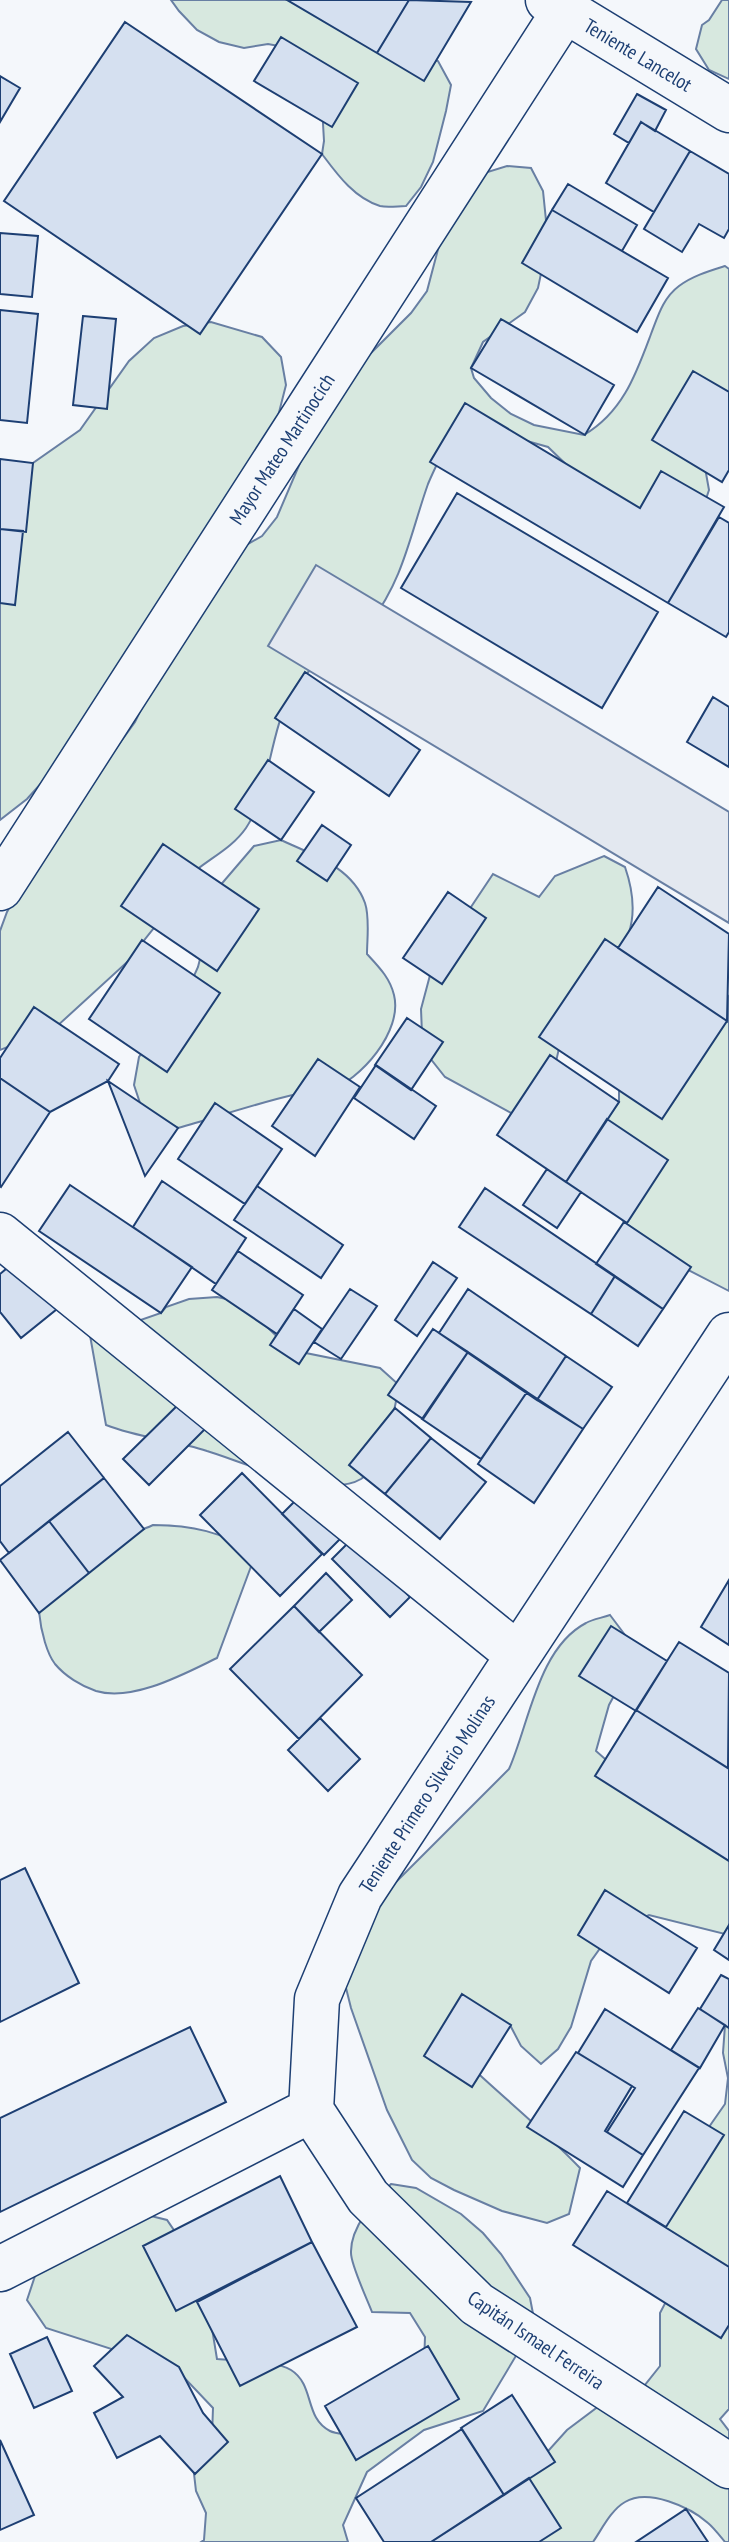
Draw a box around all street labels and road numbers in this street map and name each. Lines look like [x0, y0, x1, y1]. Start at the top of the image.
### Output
street label: Teniente Lancelot [579, 12, 697, 98]
street label: Mayor Mateo Martinocich [223, 369, 341, 529]
street label: Teniente Primero Silverio Molinas [353, 1690, 501, 1898]
street label: Capitán Ismael Ferreira [463, 2285, 609, 2395]

